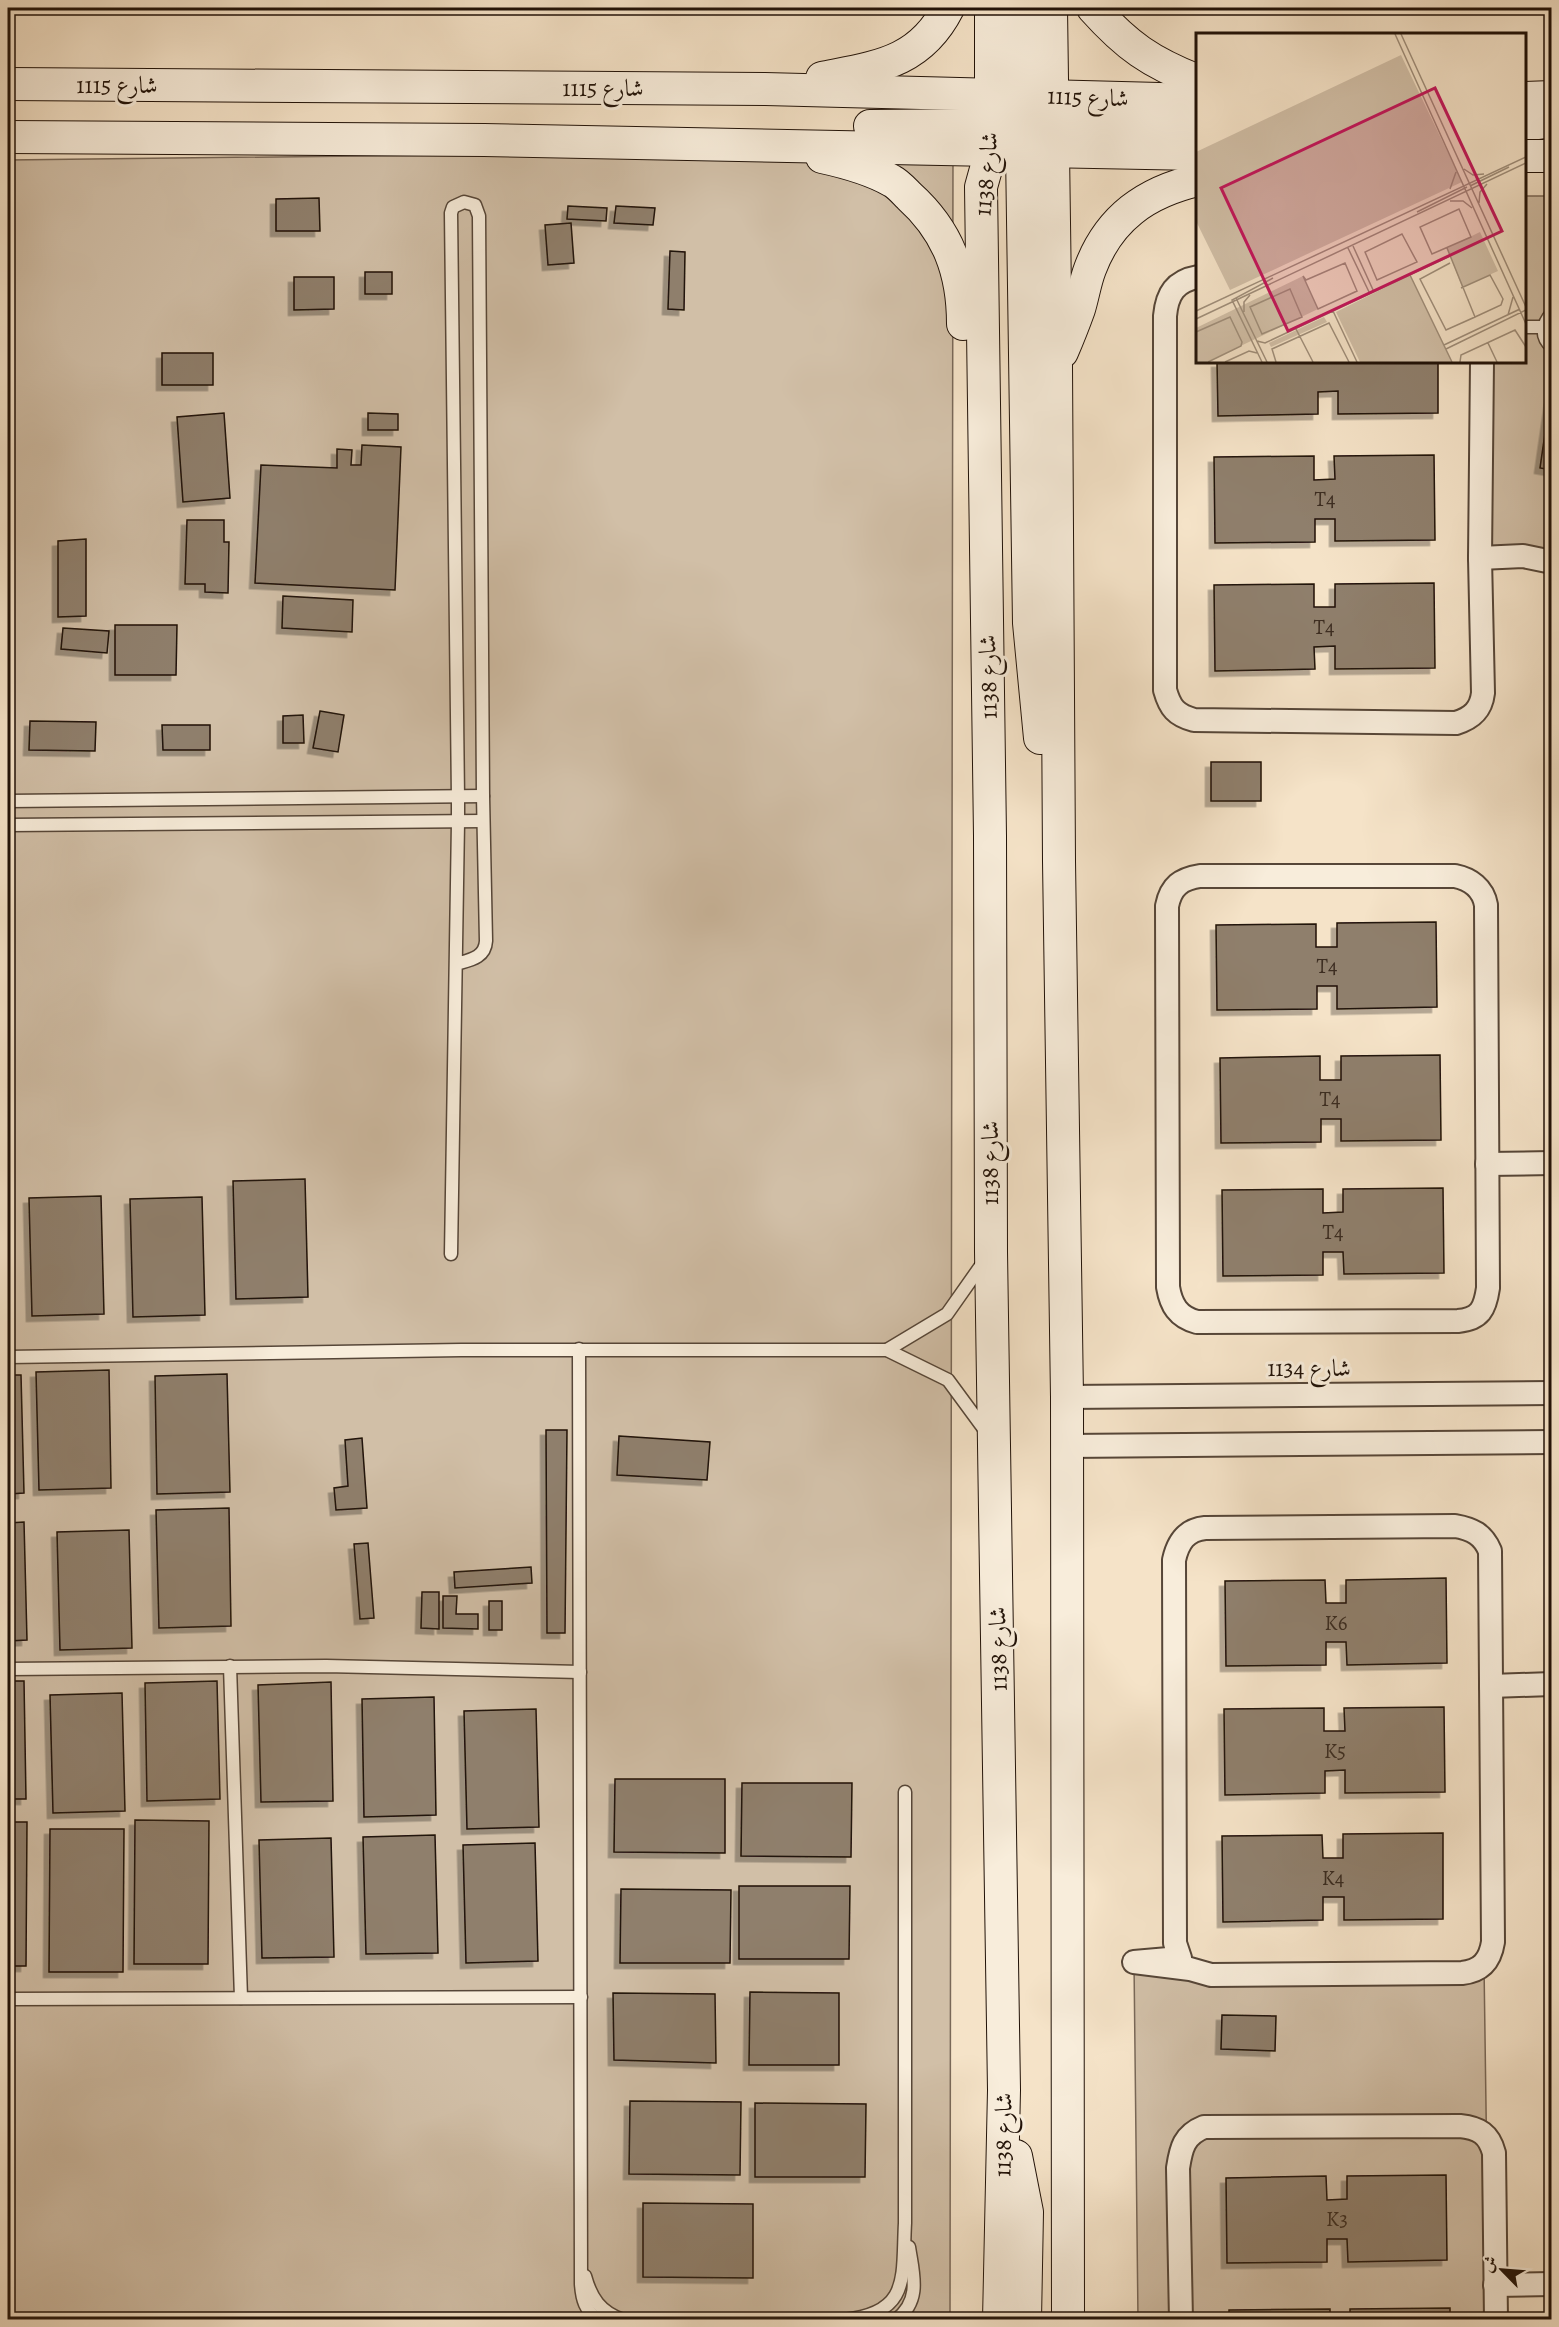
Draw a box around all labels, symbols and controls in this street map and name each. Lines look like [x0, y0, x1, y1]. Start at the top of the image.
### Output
inset map [1196, 33, 1526, 363]
street label: شارع 1115 [76, 69, 158, 105]
street label: شارع 1115 [562, 72, 644, 108]
street label: شارع 1115 [1047, 80, 1129, 118]
street label: شارع 1138 [966, 131, 1010, 218]
house number: T4 [1315, 485, 1335, 513]
house number: T4 [1314, 613, 1334, 641]
street label: شارع 1138 [971, 634, 1009, 720]
house number: T4 [1317, 952, 1337, 980]
house number: T4 [1320, 1085, 1340, 1113]
street label: شارع 1138 [974, 1121, 1010, 1205]
house number: T4 [1323, 1218, 1343, 1246]
street label: شارع 1134 [1267, 1352, 1351, 1388]
street label: شارع 1138 [981, 1606, 1019, 1692]
house number: K6 [1325, 1609, 1348, 1637]
house number: K5 [1324, 1737, 1346, 1765]
house number: K4 [1322, 1864, 1344, 1892]
street label: شارع 1138 [986, 2092, 1024, 2178]
house number: K3 [1326, 2205, 1348, 2233]
north arrow [1472, 2240, 1532, 2300]
text: ش [1476, 2252, 1503, 2276]

